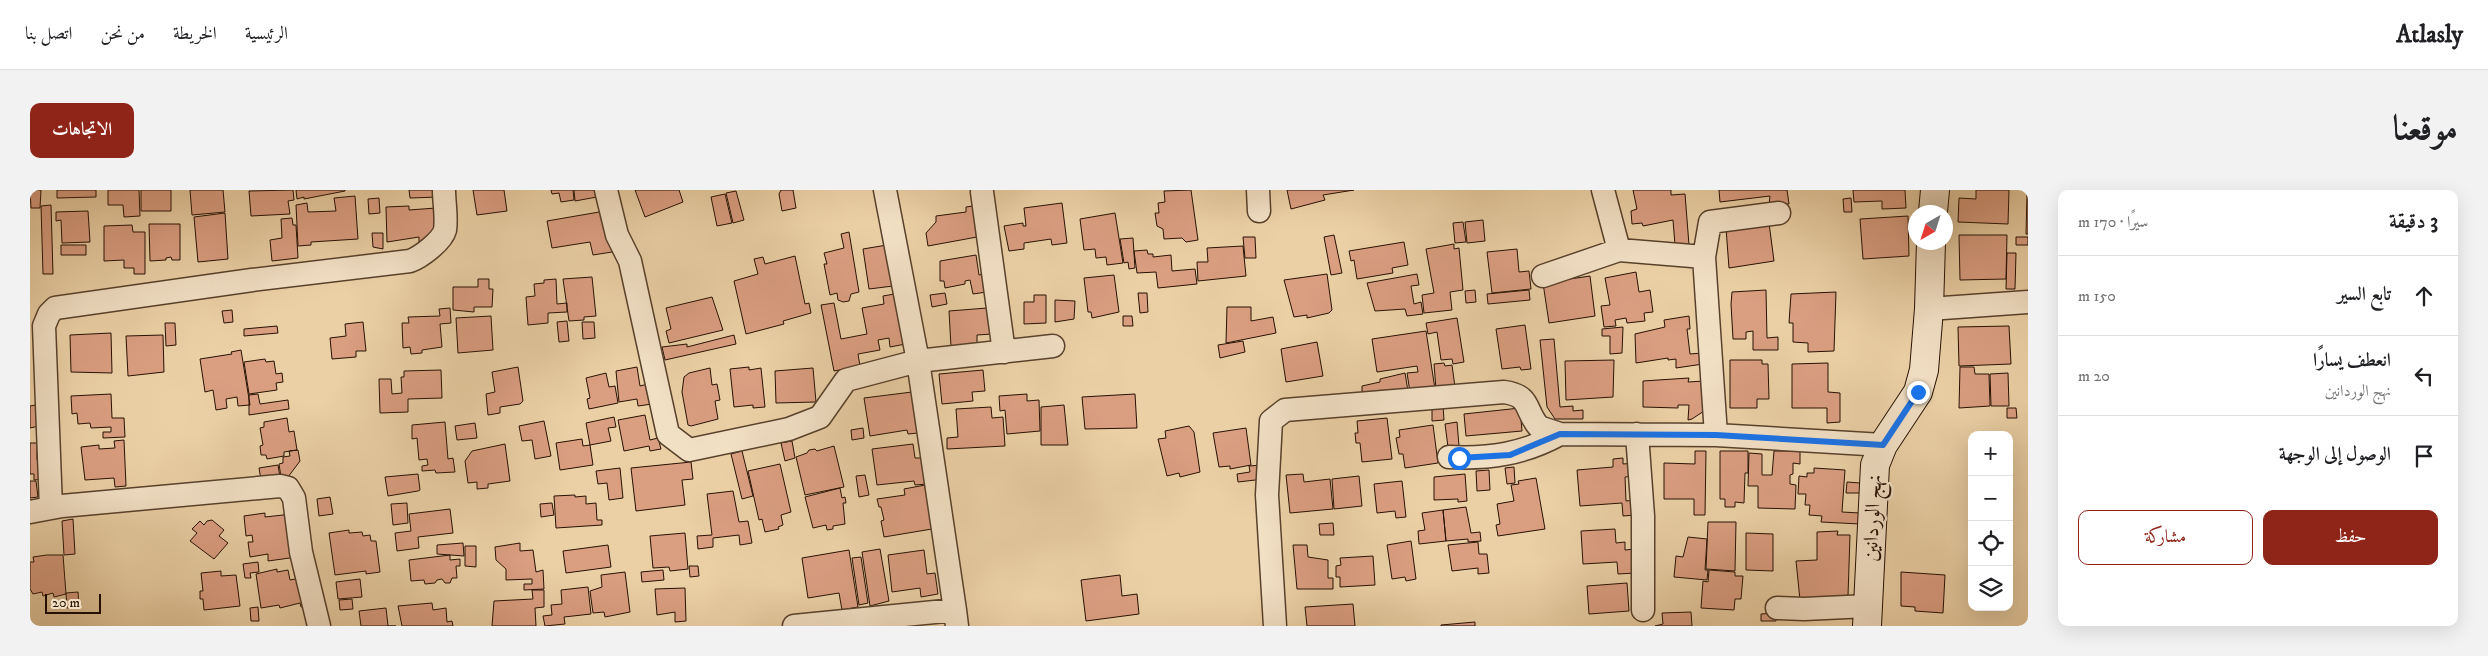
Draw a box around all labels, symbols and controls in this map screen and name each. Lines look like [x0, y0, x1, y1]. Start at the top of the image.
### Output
text: Atlasly [2396, 20, 2463, 50]
text: اتصل بنا [25, 23, 72, 45]
text: من نحن [100, 23, 145, 45]
text: الخريطة [173, 23, 217, 45]
text: الرئيسية [245, 23, 288, 45]
button: الاتجاهات [30, 103, 134, 158]
text: موقعنا [2393, 107, 2458, 151]
north arrow [1908, 205, 1953, 250]
text: 3 دقيقة [2389, 209, 2438, 235]
text: سيرًا · 170 m [2078, 212, 2148, 232]
icon: ahead [2410, 282, 2438, 310]
text: تابع السير [2337, 283, 2391, 306]
text: 150 m [2078, 286, 2116, 306]
text: انعطف يسارًا [2313, 349, 2391, 372]
icon: left [2410, 362, 2438, 390]
text: 20 m [2078, 366, 2110, 386]
route end [1907, 381, 1930, 404]
text: نهج الوردانين [2325, 381, 2391, 401]
map controls [1968, 431, 2013, 611]
button: + [1968, 431, 2013, 476]
icon: arrive [2410, 442, 2438, 470]
text: الوصول إلى الوجهة [2279, 443, 2391, 466]
route start [1448, 447, 1471, 470]
street label: نهج الوردانين [1858, 474, 1893, 562]
button: − [1968, 476, 2013, 521]
button: مشاركة [2078, 510, 2253, 565]
button: حفظ [2263, 510, 2438, 565]
button: locate [1968, 521, 2013, 566]
button: layers [1968, 566, 2013, 611]
scale bar [45, 591, 101, 614]
text: 20 m [52, 594, 80, 612]

